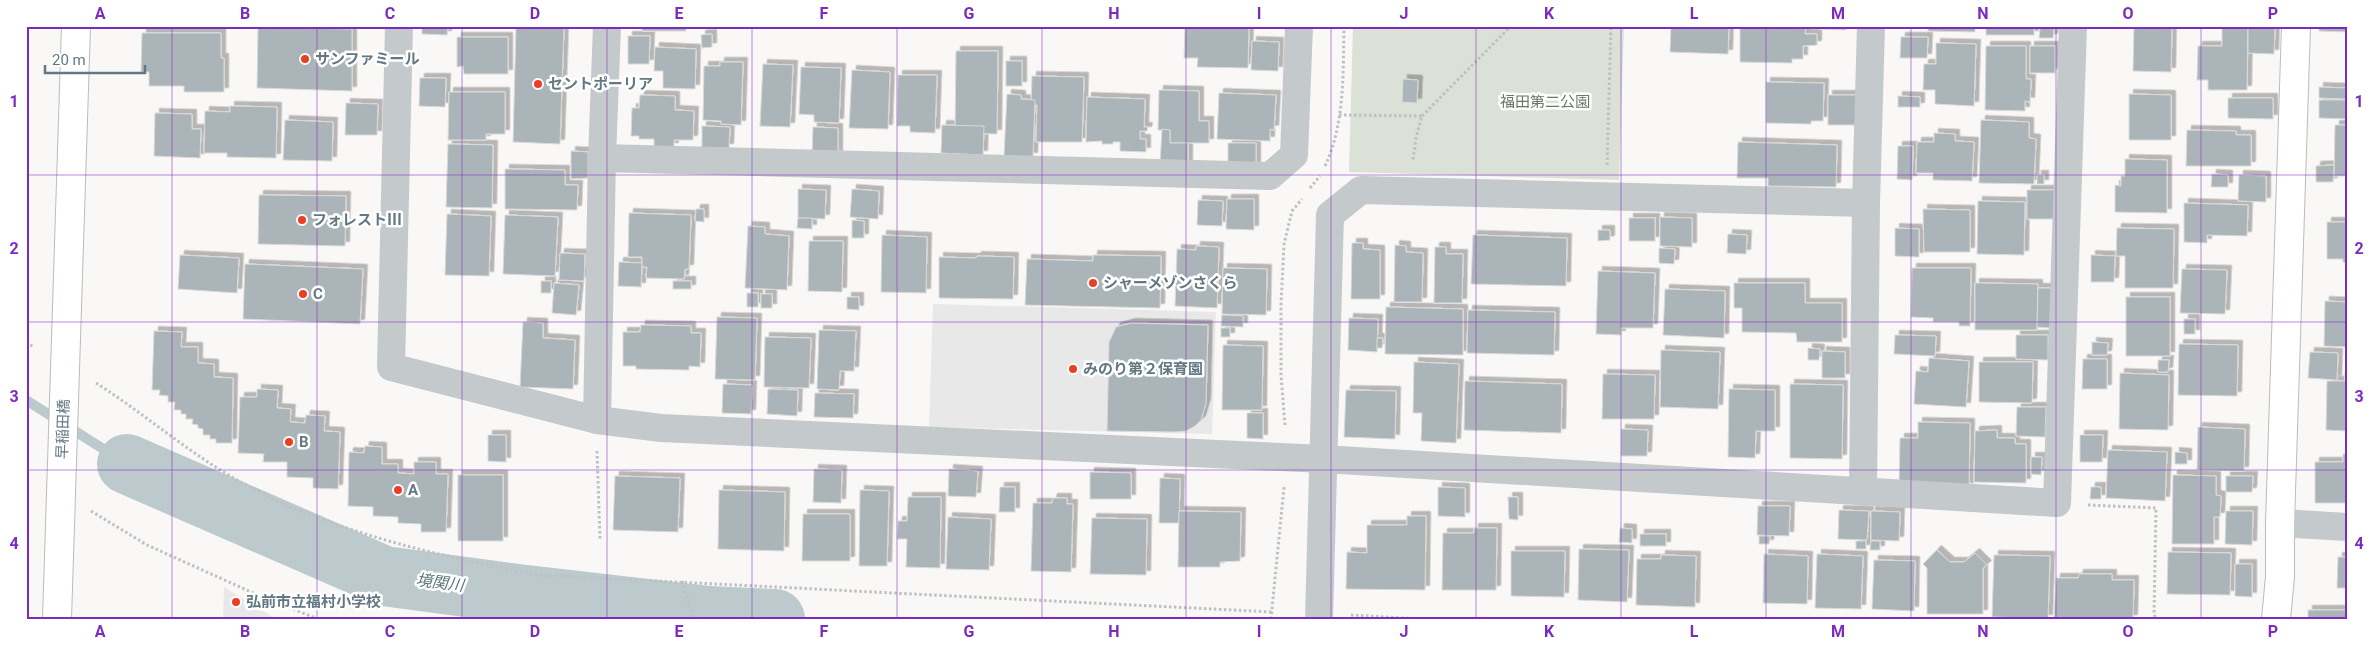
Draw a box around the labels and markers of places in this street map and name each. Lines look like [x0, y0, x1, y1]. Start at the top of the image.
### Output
place label: サンファミール [315, 50, 420, 68]
marker: サンファミール [299, 53, 311, 65]
place label: セントポーリア [548, 75, 653, 93]
marker: セントポーリア [532, 78, 544, 90]
place label: フォレストⅢ [312, 211, 402, 229]
marker: フォレストⅢ [296, 214, 308, 226]
place label: シャーメゾンさくら [1103, 274, 1237, 292]
marker: シャーメゾンさくら [1087, 277, 1099, 289]
place label: C [313, 285, 323, 303]
marker: C [297, 288, 309, 300]
place label: みのり第２保育園 [1083, 360, 1203, 378]
marker: みのり第２保育園 [1067, 363, 1079, 375]
place label: B [299, 433, 309, 451]
marker: B [283, 436, 295, 448]
place label: A [408, 481, 419, 499]
marker: A [392, 484, 404, 496]
place label: 弘前市立福村小学校 [246, 593, 381, 611]
marker: 弘前市立福村小学校 [230, 596, 242, 608]

